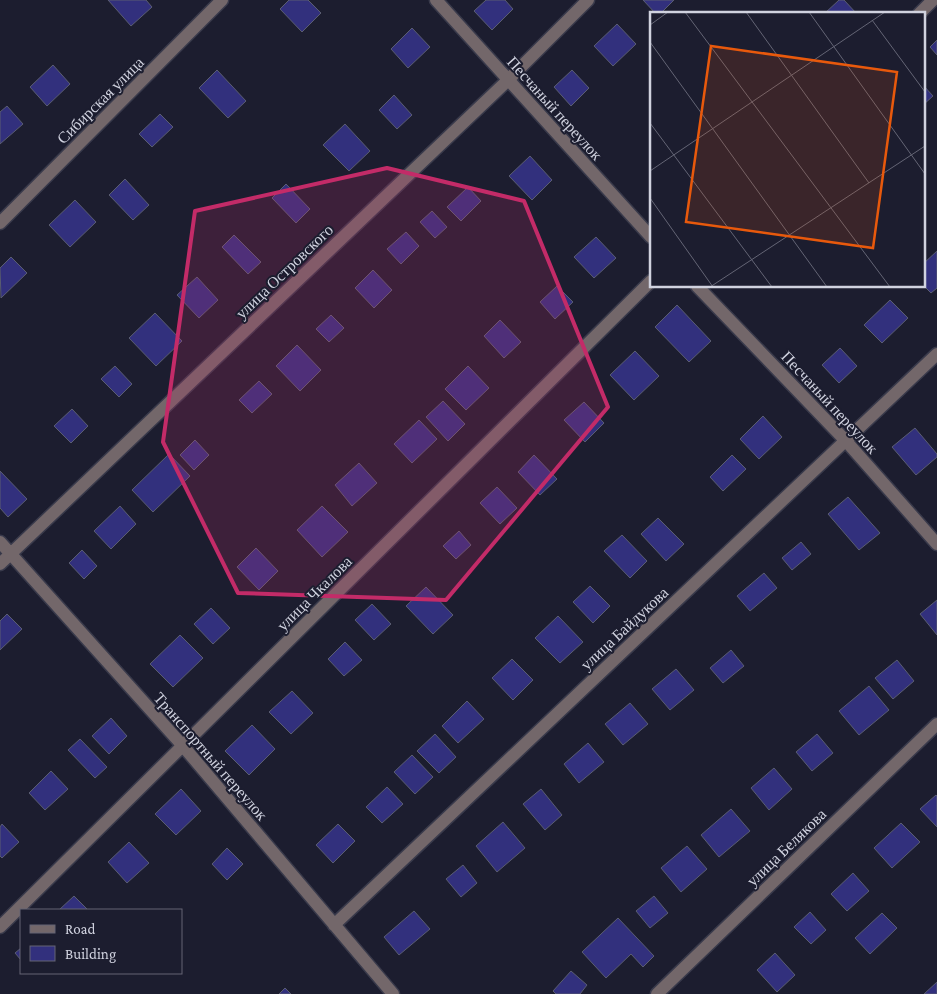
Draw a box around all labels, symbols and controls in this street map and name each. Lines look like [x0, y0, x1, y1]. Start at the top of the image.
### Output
inset map [650, 12, 924, 288]
street label: Сибирская улица [53, 53, 148, 148]
street label: Песчаный переулок [503, 53, 606, 164]
street label: улица Островского [232, 221, 337, 323]
street label: Песчаный переулок [777, 348, 881, 458]
street label: улица Чкалова [274, 553, 356, 635]
street label: улица Байдукова [577, 584, 672, 674]
street label: Транспортный переулок [150, 689, 271, 824]
street label: улица Белякова [743, 805, 830, 890]
legend [20, 909, 182, 974]
text: Road [65, 921, 96, 937]
text: Building [65, 946, 116, 963]

